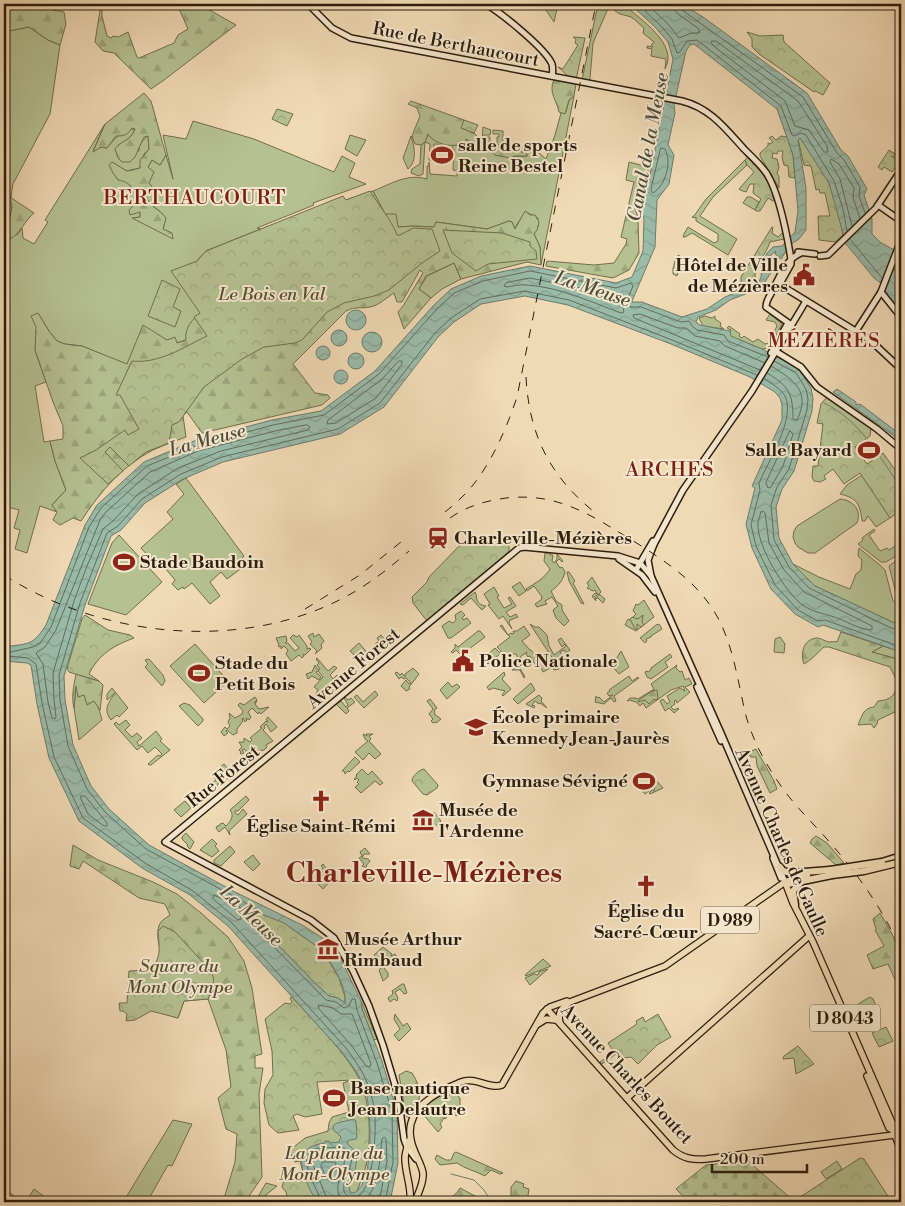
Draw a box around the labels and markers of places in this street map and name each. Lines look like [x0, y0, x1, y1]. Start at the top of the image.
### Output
place label: salle de sports Reine Bestel [458, 134, 577, 178]
sports icon: salle de sports Reine Bestel [429, 142, 455, 168]
place label: Hôtel de Ville de Mézières [675, 254, 788, 298]
public building icon: Hôtel de Ville de Mézières [791, 262, 817, 288]
sports icon: Salle Bayard [856, 437, 882, 463]
place label: Salle Bayard [745, 439, 852, 462]
station icon: Charleville-Mézières [425, 525, 451, 551]
place label: Charleville-Mézières [454, 527, 632, 550]
sports icon: Stade Baudoin [111, 549, 137, 575]
place label: Stade Baudoin [140, 551, 264, 574]
public building icon: Police Nationale [450, 648, 476, 674]
place label: Police Nationale [479, 650, 618, 673]
place label: Stade du Petit Bois [215, 652, 295, 696]
sports icon: Stade du Petit Bois [186, 660, 212, 686]
place label: École primaire Kennedy Jean-Jaurès [492, 706, 670, 750]
school or university icon: École primaire Kennedy Jean-Jaurès [463, 714, 489, 740]
sports icon: Gymnase Sévigné [631, 768, 657, 794]
place label: Gymnase Sévigné [482, 770, 628, 793]
church icon: Église Saint-Rémi [308, 788, 334, 814]
place label: Musée de l'Ardenne [439, 799, 524, 843]
museum icon: Musée de l'Ardenne [410, 807, 436, 833]
place label: Église Saint-Rémi [246, 815, 396, 838]
church icon: Église du Sacré-Cœur [633, 873, 659, 899]
place label: Église du Sacré-Cœur [594, 900, 698, 944]
place label: Musée Arthur Rimbaud [344, 928, 462, 972]
museum icon: Musée Arthur Rimbaud [315, 936, 341, 962]
place label: Base nautique Jean Delautre [347, 1077, 470, 1121]
sports icon: Base nautique Jean Delautre [321, 1085, 347, 1111]

